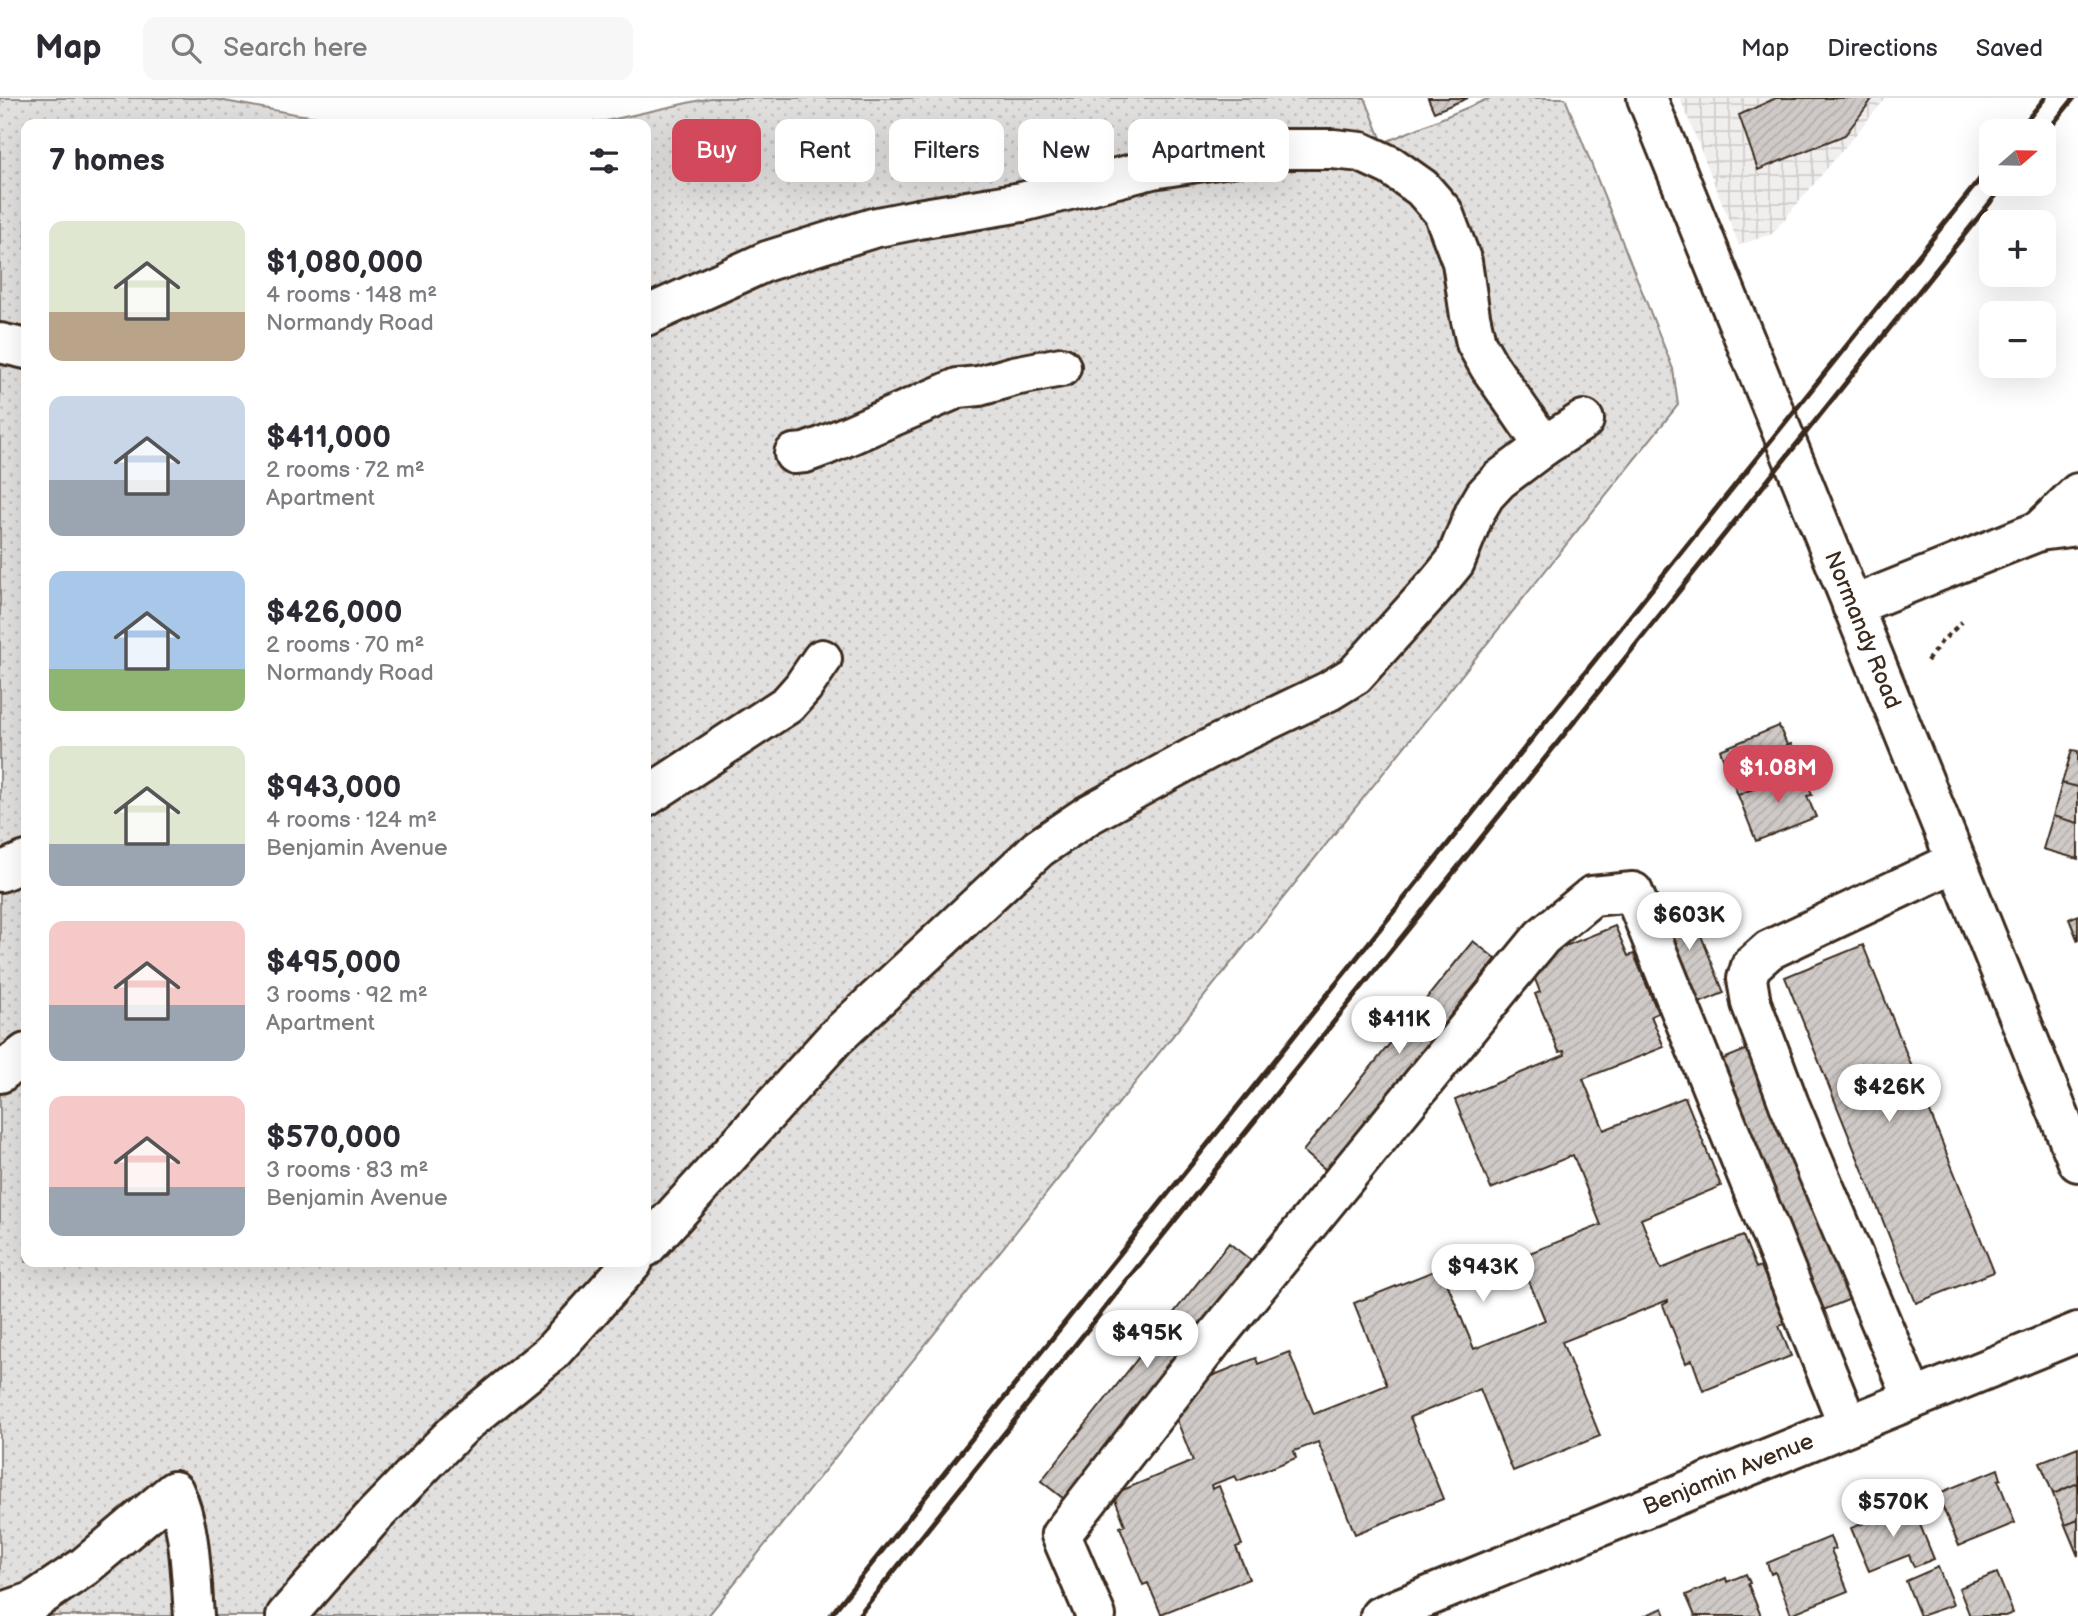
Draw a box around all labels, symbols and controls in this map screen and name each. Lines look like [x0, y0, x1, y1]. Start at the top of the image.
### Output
search box [143, 17, 633, 80]
text: Map [35, 28, 101, 68]
icon: search [167, 29, 205, 67]
text: Search here [223, 33, 367, 64]
text: Map [1741, 34, 1789, 63]
text: Directions [1827, 34, 1938, 63]
text: Saved [1976, 34, 2043, 63]
chip: Buy [672, 119, 761, 182]
chip: Rent [775, 119, 875, 182]
chip: Filters [889, 119, 1004, 182]
chip: New [1018, 119, 1114, 182]
chip: Apartment [1128, 119, 1289, 182]
north arrow [1979, 119, 2056, 196]
map controls [1979, 119, 2056, 378]
icon: filters [585, 142, 623, 180]
text: 7 homes [49, 143, 165, 179]
button: + [1979, 210, 2056, 287]
text: $1,080,000 [266, 245, 423, 281]
icon: home [105, 249, 189, 333]
text: 4 rooms · 148 m² [266, 281, 437, 309]
button: − [1979, 301, 2056, 378]
text: Normandy Road [266, 309, 434, 337]
text: $411,000 [266, 420, 391, 456]
icon: home [105, 424, 189, 508]
text: 2 rooms · 72 m² [266, 456, 425, 484]
text: Apartment [266, 484, 375, 512]
street label: Normandy Road [1818, 547, 1907, 713]
text: $426,000 [266, 595, 402, 631]
icon: home [105, 599, 189, 683]
text: 2 rooms · 70 m² [266, 631, 425, 659]
text: Normandy Road [266, 659, 434, 687]
pin: $1.08M [1721, 746, 1835, 805]
text: $1.08M [1739, 754, 1817, 782]
text: $943,000 [266, 770, 401, 806]
icon: home [105, 774, 189, 858]
text: 4 rooms · 124 m² [266, 806, 437, 834]
text: Benjamin Avenue [266, 834, 448, 862]
pin: $603K [1640, 892, 1738, 952]
text: $603K [1653, 901, 1725, 929]
text: $495,000 [266, 945, 401, 981]
icon: home [105, 949, 189, 1033]
text: 3 rooms · 92 m² [266, 981, 428, 1009]
pin: $411K [1350, 996, 1448, 1056]
text: $411K [1367, 1005, 1431, 1033]
text: Apartment [266, 1009, 375, 1037]
pin: $426K [1840, 1065, 1938, 1124]
text: $426K [1853, 1073, 1925, 1101]
text: $570,000 [266, 1120, 401, 1156]
icon: home [105, 1124, 189, 1208]
text: 3 rooms · 83 m² [266, 1156, 428, 1184]
text: Benjamin Avenue [266, 1184, 448, 1212]
pin: $943K [1434, 1244, 1532, 1304]
text: $943K [1447, 1253, 1519, 1281]
pin: $495K [1098, 1310, 1196, 1370]
text: $495K [1111, 1319, 1183, 1347]
street label: Benjamin Avenue [1639, 1427, 1818, 1522]
pin: $570K [1844, 1480, 1942, 1539]
text: $570K [1857, 1488, 1929, 1516]

